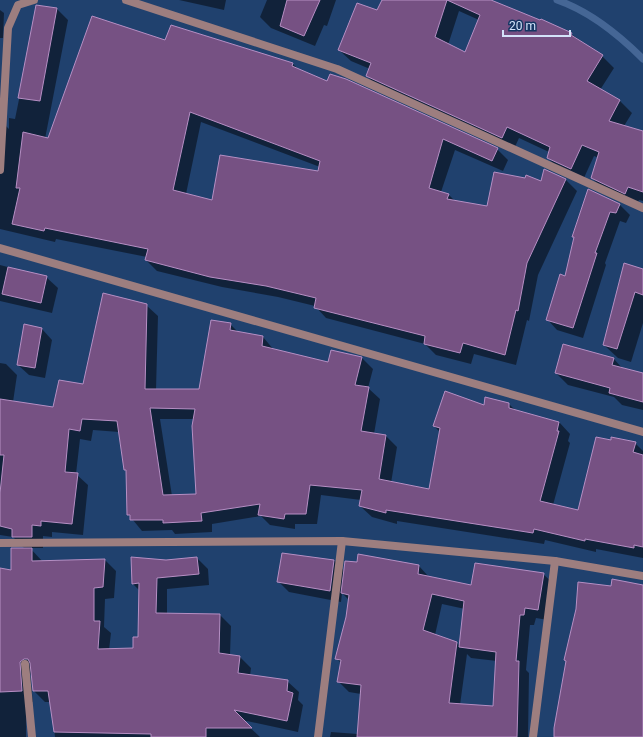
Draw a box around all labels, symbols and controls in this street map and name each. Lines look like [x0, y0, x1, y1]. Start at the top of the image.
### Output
scale bar [503, 12, 570, 38]
text: 20 m [509, 19, 536, 33]

